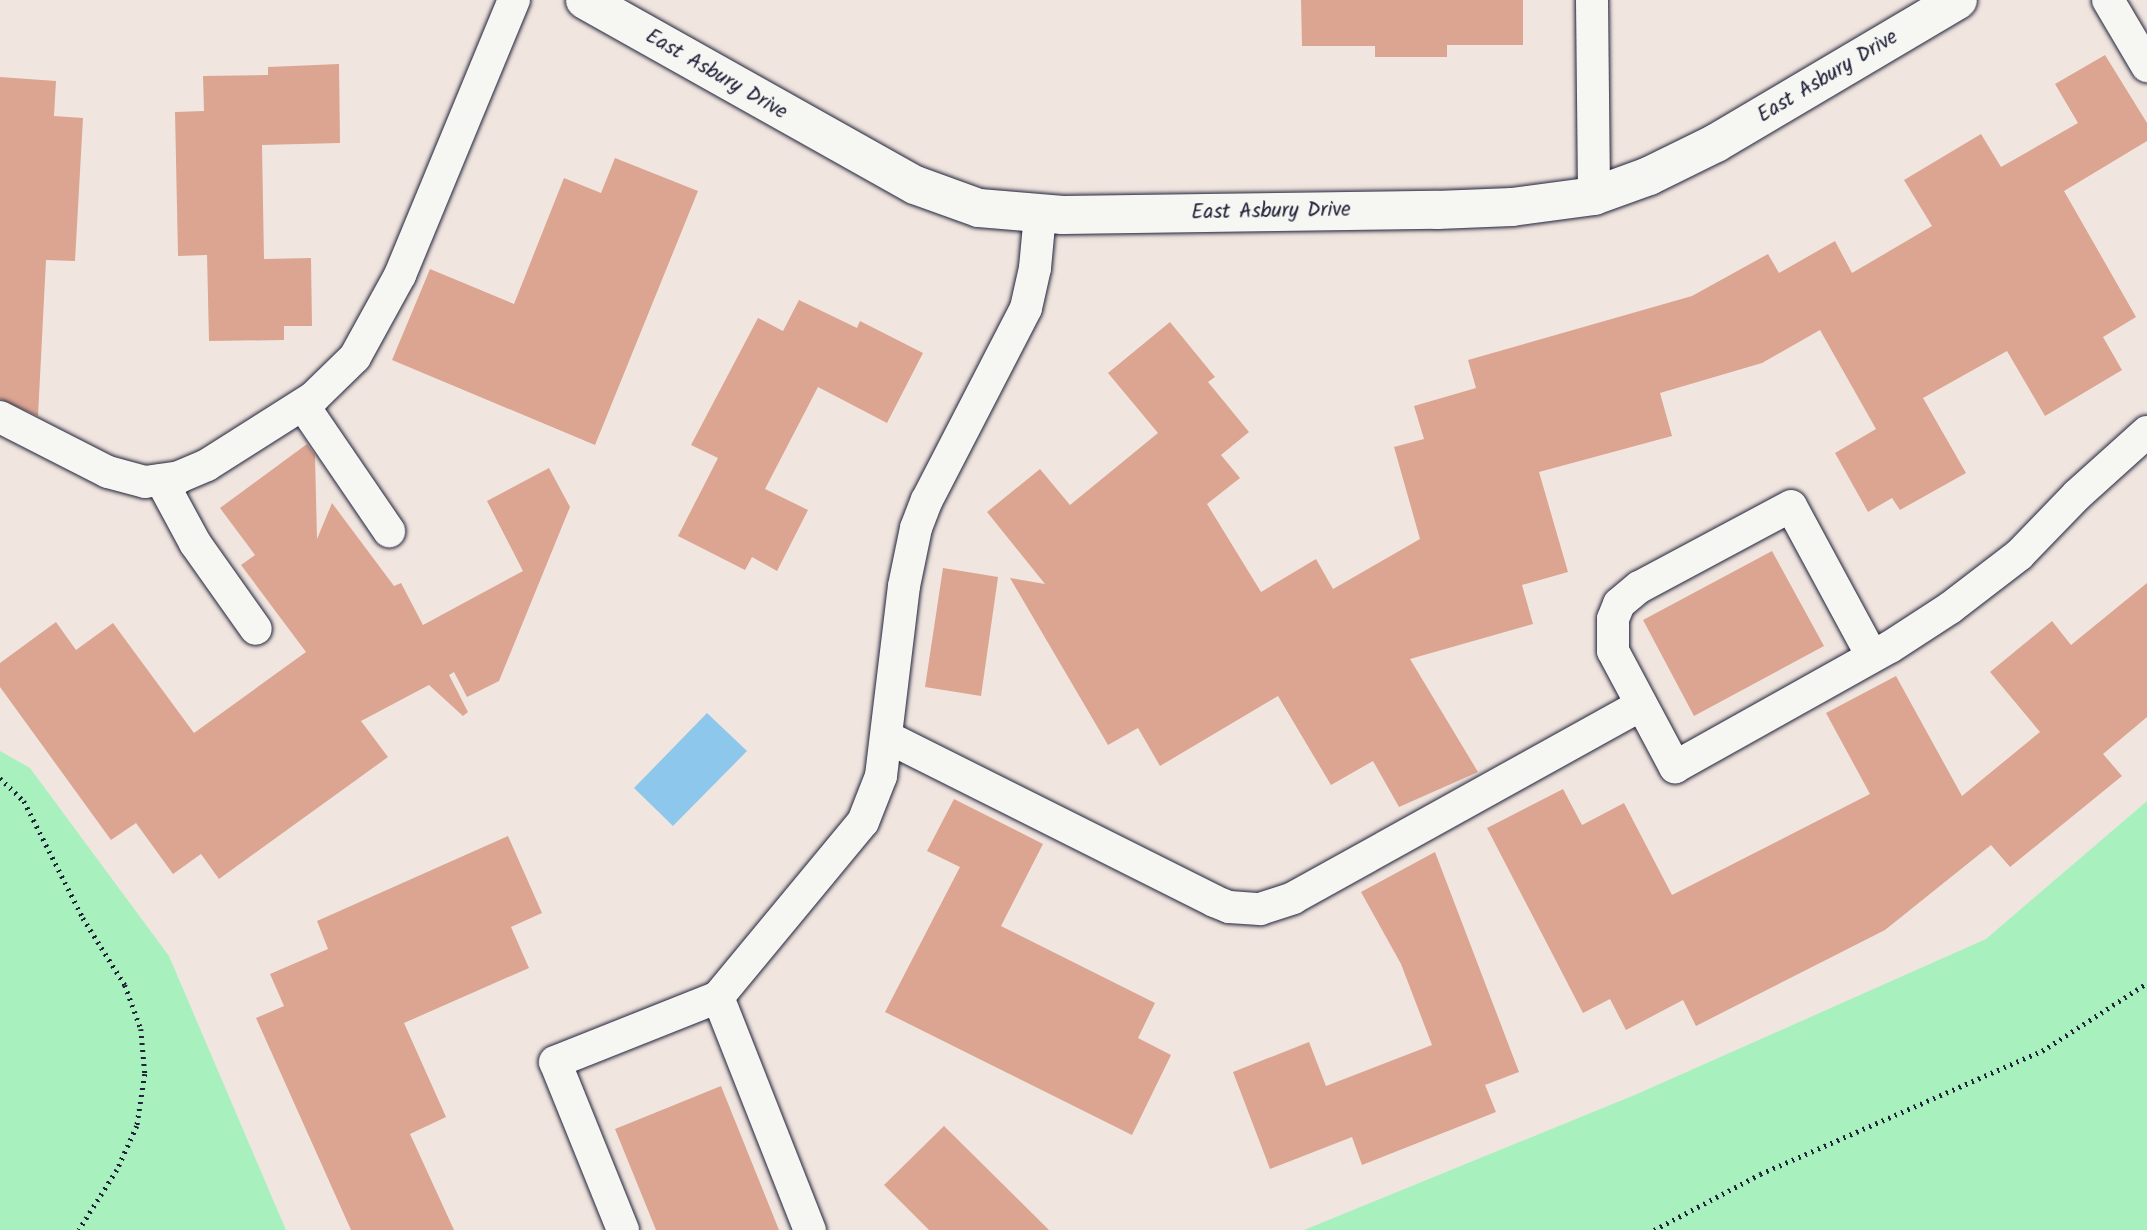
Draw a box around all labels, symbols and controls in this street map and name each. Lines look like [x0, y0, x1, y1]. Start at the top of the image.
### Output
street label: East Asbury Drive [641, 24, 791, 126]
street label: East Asbury Drive [1753, 25, 1903, 129]
street label: East Asbury Drive [1191, 198, 1351, 226]

